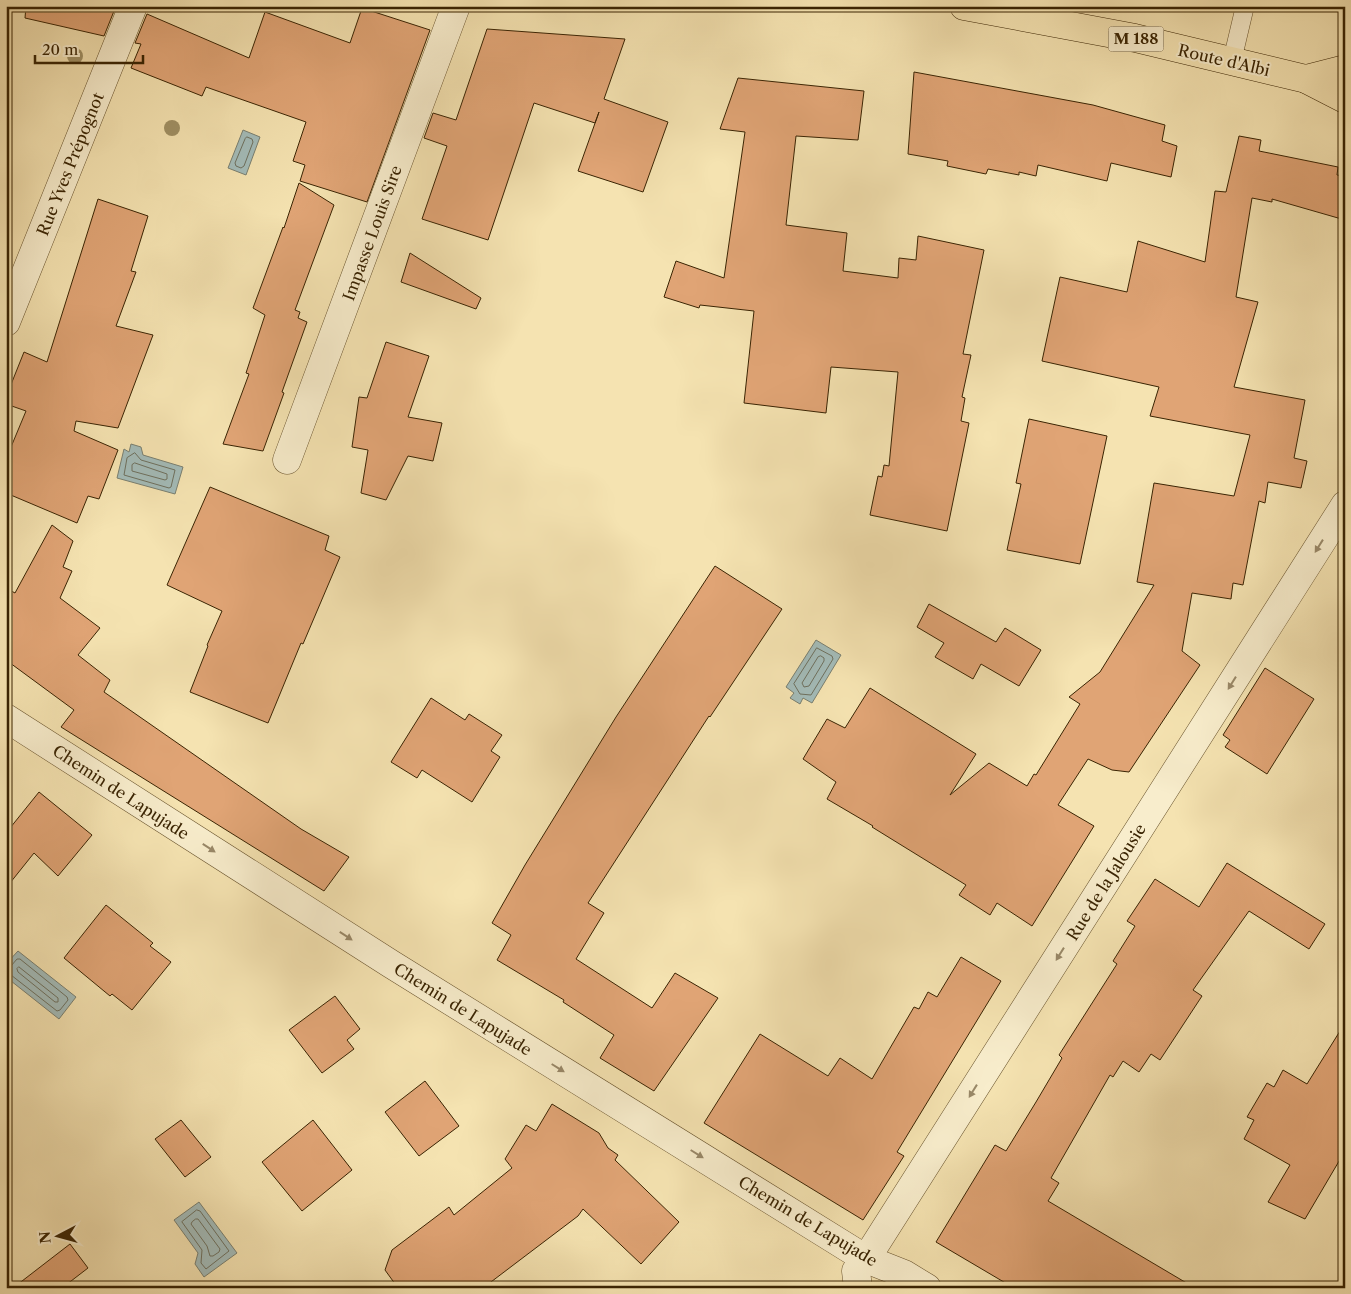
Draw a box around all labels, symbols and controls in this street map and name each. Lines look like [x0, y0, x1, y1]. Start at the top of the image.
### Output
road number: M 188 [1108, 26, 1164, 52]
scale bar [35, 32, 142, 64]
text: 20 m [42, 40, 78, 59]
street label: Route d'Albi [1176, 40, 1272, 80]
street label: Rue Yves Prépognot [32, 89, 108, 238]
street label: Impasse Louis Sire [338, 163, 406, 303]
one-way arrow [1314, 540, 1323, 553]
one-way arrow [1227, 677, 1236, 690]
street label: Chemin de Lapujade [49, 740, 193, 844]
street label: Rue de la Jalousie [1062, 820, 1150, 944]
one-way arrow [203, 843, 216, 853]
one-way arrow [340, 931, 353, 940]
one-way arrow [1055, 947, 1065, 960]
street label: Chemin de Lapujade [390, 958, 536, 1060]
one-way arrow [552, 1063, 565, 1073]
one-way arrow [968, 1084, 978, 1097]
one-way arrow [690, 1149, 703, 1158]
street label: Chemin de Lapujade [735, 1172, 881, 1270]
north arrow [32, 1212, 82, 1262]
text: N [35, 1230, 55, 1244]

